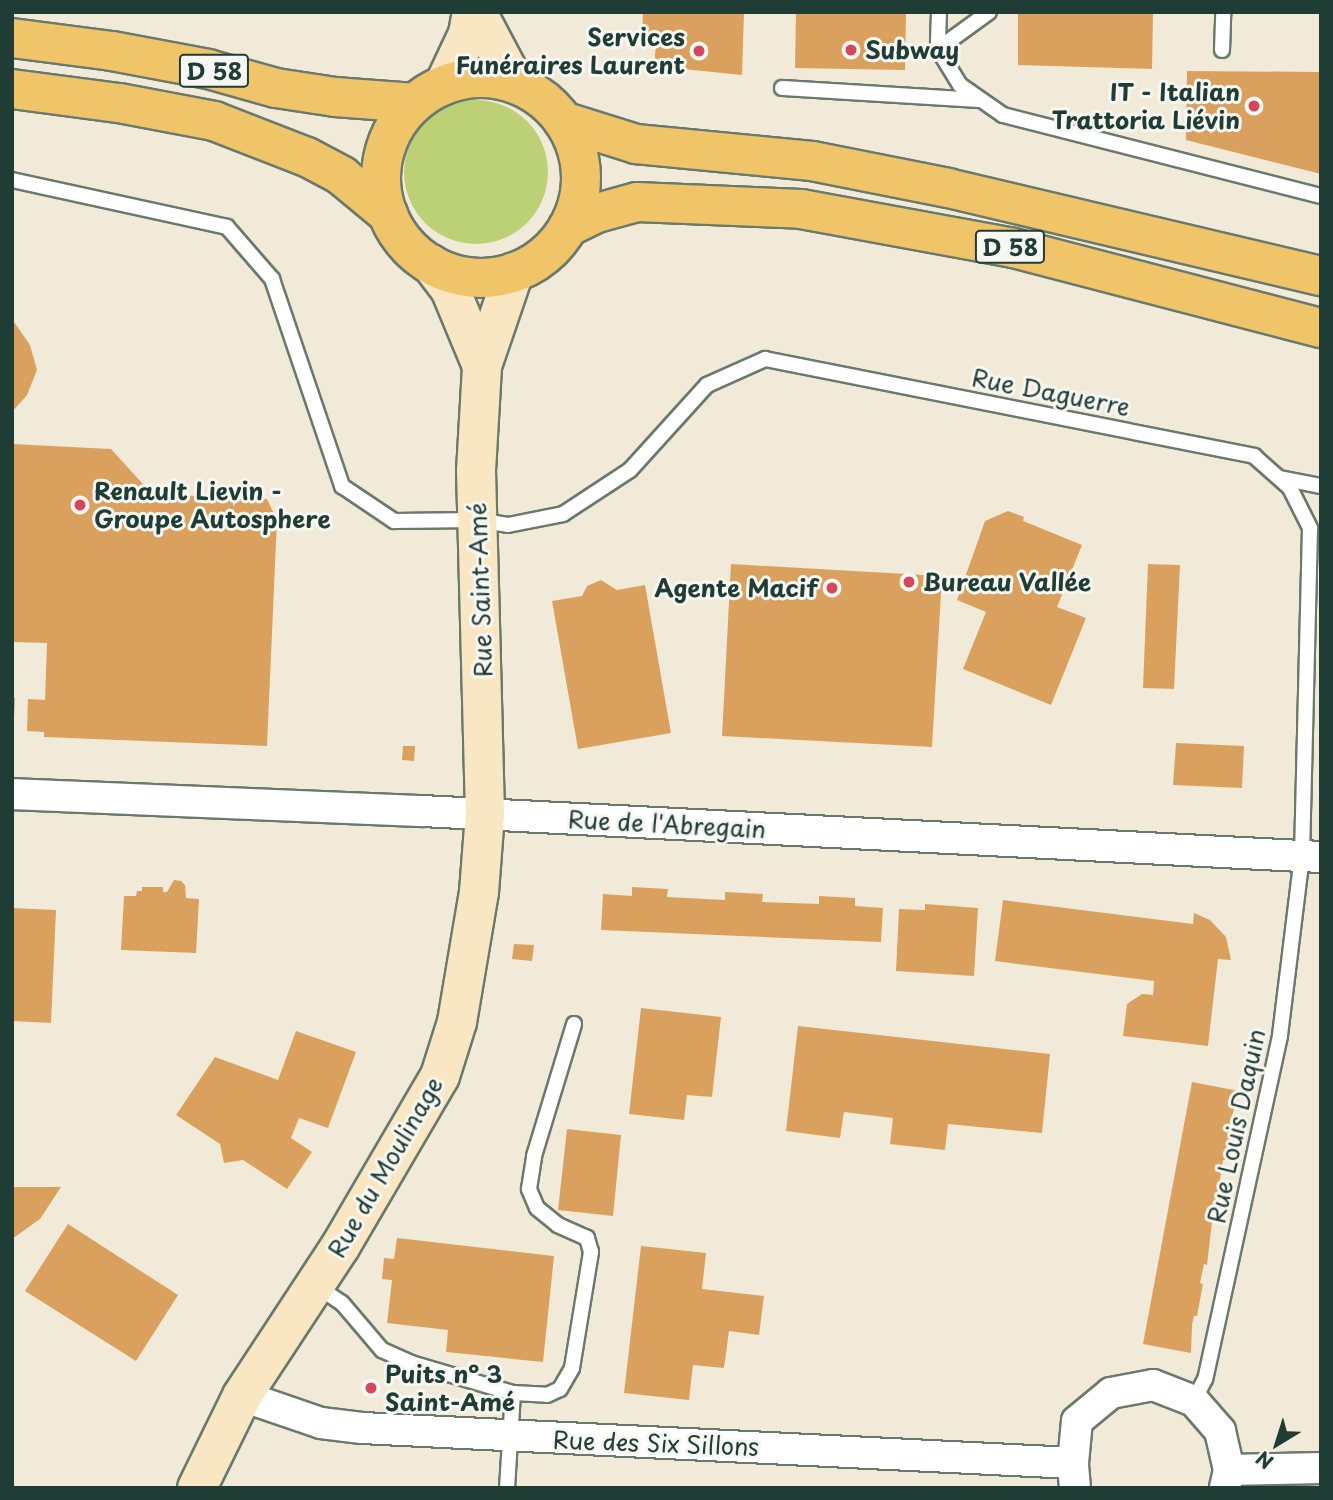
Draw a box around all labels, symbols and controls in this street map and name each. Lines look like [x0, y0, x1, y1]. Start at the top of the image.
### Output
place label: Services Funéraires Laurent [455, 23, 685, 79]
place label: Subway [865, 36, 959, 64]
marker: Subway [843, 42, 859, 58]
marker: Services Funéraires Laurent [691, 43, 707, 59]
road number: D 58 [179, 52, 249, 90]
place label: IT - Italian Trattoria Liévin [1051, 78, 1240, 134]
marker: IT - Italian Trattoria Liévin [1246, 98, 1262, 114]
road number: D 58 [975, 228, 1045, 266]
street label: Rue Daguerre [969, 362, 1133, 422]
place label: Renault Lievin - Groupe Autosphere [94, 477, 330, 533]
marker: Renault Lievin - Groupe Autosphere [72, 497, 88, 513]
street label: Rue Saint-Amé [463, 501, 497, 679]
place label: Bureau Vallée [923, 568, 1091, 596]
place label: Agente Macif [654, 574, 818, 602]
marker: Bureau Vallée [901, 574, 917, 590]
marker: Agente Macif [824, 580, 840, 596]
street label: Rue de l'Abregain [565, 804, 769, 844]
street label: Rue Louis Daquin [1201, 1024, 1271, 1228]
street label: Rue du Moulinage [321, 1070, 449, 1264]
place label: Puits n° 3 Saint-Amé [385, 1360, 515, 1416]
marker: Puits n° 3 Saint-Amé [363, 1380, 379, 1396]
north arrow [1242, 1409, 1312, 1479]
street label: Rue des Six Sillons [549, 1425, 763, 1461]
text: N [1250, 1445, 1279, 1476]

